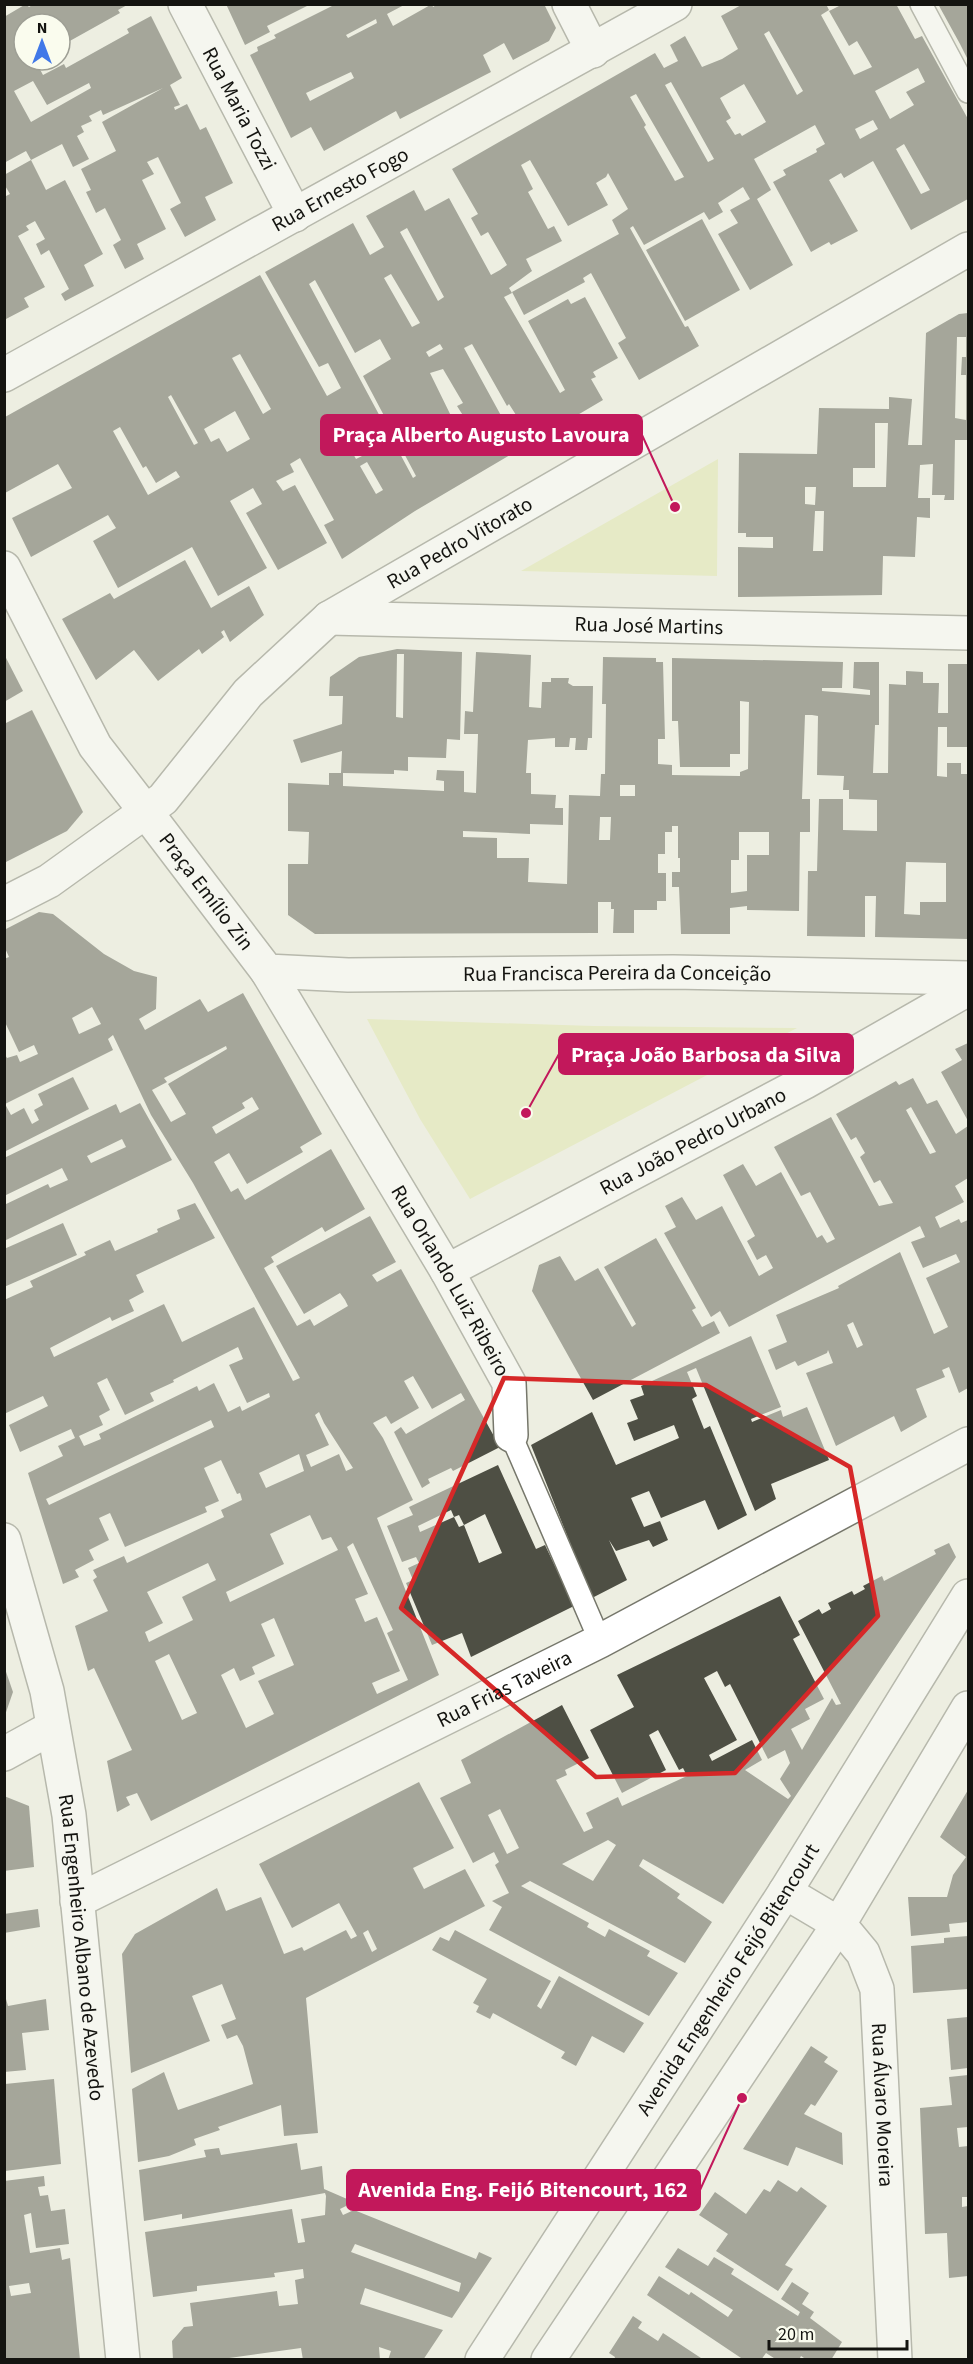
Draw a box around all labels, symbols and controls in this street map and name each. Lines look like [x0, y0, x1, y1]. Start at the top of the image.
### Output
north arrow [12, 12, 72, 72]
text: N [37, 17, 47, 39]
street label: Rua Maria Tozzi [195, 42, 284, 176]
street label: Rua Ernesto Fogo [266, 139, 414, 239]
callout: Praça Alberto Augusto Lavoura [321, 415, 642, 455]
text: Praça Alberto Augusto Lavoura [332, 419, 630, 451]
street label: Rua Pedro Vitorato [381, 489, 538, 597]
street label: Rua José Martins [574, 609, 724, 642]
street label: Praça Emílio Zin [152, 826, 261, 957]
street label: Rua Francisca Pereira da Conceição [463, 957, 772, 989]
callout: Praça João Barbosa da Silva [559, 1034, 853, 1074]
text: Praça João Barbosa da Silva [571, 1039, 841, 1071]
street label: Rua João Pedro Urbano [594, 1080, 792, 1203]
street label: Rua Orlando Luiz Ribeiro [384, 1179, 518, 1382]
street label: Rua Frias Taveira [432, 1642, 577, 1735]
street label: Rua Engenheiro Albano de Azevedo [51, 1791, 112, 2102]
street label: Avenida Engenheiro Feijó Bitencourt [629, 1838, 826, 2121]
street label: Rua Álvaro Moreira [864, 2022, 902, 2188]
callout: Avenida Eng. Feijó Bitencourt, 162 [347, 2170, 700, 2210]
text: Avenida Eng. Feijó Bitencourt, 162 [357, 2174, 688, 2206]
scale bar [769, 2313, 907, 2351]
text: 20 m [778, 2322, 814, 2347]

